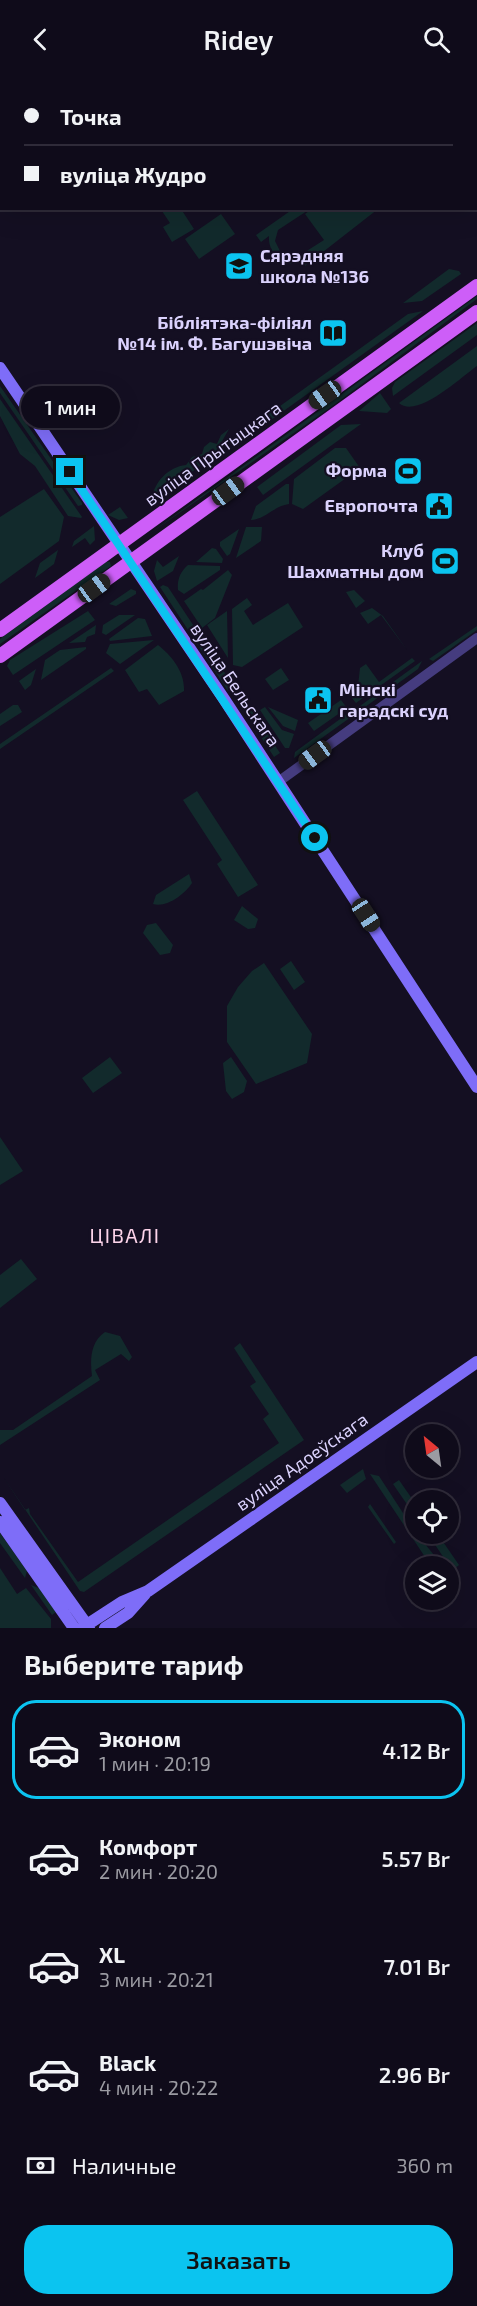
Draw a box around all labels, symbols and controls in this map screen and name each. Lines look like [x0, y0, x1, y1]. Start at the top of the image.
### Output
icon: back [24, 23, 57, 56]
text: Ridey [204, 23, 273, 55]
icon: search [420, 23, 453, 56]
text: Точка [60, 103, 122, 129]
text: вуліца Жудро [60, 161, 206, 187]
place label: Сярэдняя школа №136 [260, 244, 369, 287]
school or university icon: Сярэдняя школа №136 [223, 250, 255, 282]
place label: Бібліятэка-філіял №14 ім. Ф. Багушэвіча [117, 311, 312, 354]
library icon: Бібліятэка-філіял №14 ім. Ф. Багушэвіча [317, 317, 349, 349]
car [305, 377, 345, 413]
callout: 1 мин [20, 385, 119, 427]
text: 1 мин [44, 395, 97, 419]
street label: вуліца Прытыцкага [140, 396, 285, 510]
sports icon: Форма [392, 455, 424, 487]
route end [56, 458, 83, 485]
place label: Форма [326, 459, 387, 481]
car [208, 473, 248, 509]
public building icon: Европочта [423, 490, 455, 522]
place label: Европочта [325, 494, 418, 516]
place label: Клуб Шахматны дом [287, 539, 424, 582]
sports icon: Клуб Шахматны дом [429, 545, 461, 577]
car [74, 570, 114, 606]
street label: вуліца Бельскага [186, 618, 285, 751]
place label: Мінскі гарадскі суд [339, 678, 448, 721]
public building icon: Мінскі гарадскі суд [302, 684, 334, 716]
car [295, 737, 335, 773]
route start [301, 824, 328, 851]
car [349, 895, 383, 935]
district label: ЦІВАЛІ [89, 1223, 161, 1247]
street label: вуліца Адоеўскага [231, 1407, 372, 1515]
north arrow [405, 1424, 459, 1478]
map controls [405, 1424, 459, 1610]
button: locate [405, 1490, 459, 1544]
button: layers [405, 1556, 459, 1610]
text: Выберите тариф [24, 1648, 244, 1680]
icon: car [27, 1723, 81, 1777]
text: Эконом [99, 1725, 181, 1751]
text: 4.12 Br [382, 1737, 450, 1763]
text: 1 мин · 20:19 [99, 1751, 211, 1775]
icon: car [27, 1831, 81, 1885]
text: Комфорт [99, 1833, 197, 1859]
text: 5.57 Br [381, 1845, 450, 1871]
text: 2 мин · 20:20 [99, 1859, 218, 1883]
icon: car [27, 1939, 81, 1993]
text: XL [99, 1941, 125, 1967]
text: 7.01 Br [384, 1953, 450, 1979]
text: 3 мин · 20:21 [99, 1967, 214, 1991]
icon: car [27, 2047, 81, 2101]
text: Black [99, 2049, 156, 2075]
text: 2.96 Br [379, 2061, 450, 2087]
text: 4 мин · 20:22 [99, 2075, 218, 2099]
icon: cash [24, 2149, 57, 2182]
text: Наличные [72, 2152, 176, 2178]
text: 360 m [396, 2153, 453, 2177]
button: Заказать [24, 2225, 453, 2294]

